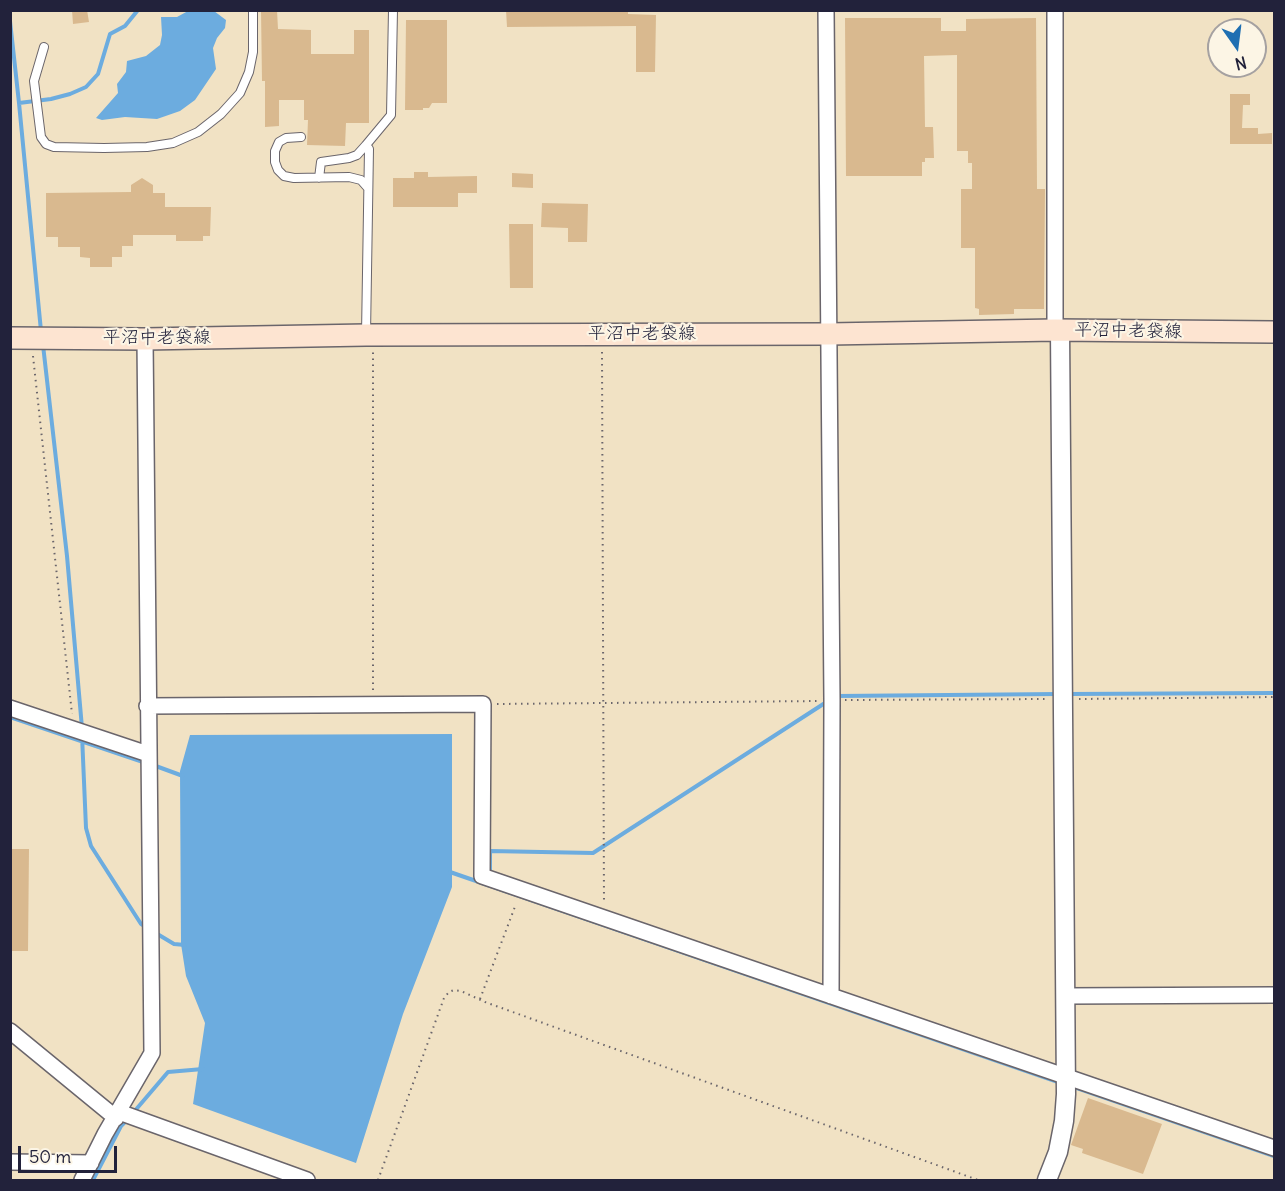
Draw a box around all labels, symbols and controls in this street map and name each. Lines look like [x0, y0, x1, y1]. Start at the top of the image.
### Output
north arrow [1207, 18, 1267, 78]
text: N [1233, 52, 1249, 75]
street label: 平沼中老袋線 [1074, 319, 1182, 343]
street label: 平沼中老袋線 [588, 323, 696, 345]
street label: 平沼中老袋線 [103, 327, 211, 349]
scale bar [21, 1134, 120, 1172]
text: 50 m [29, 1145, 71, 1168]

